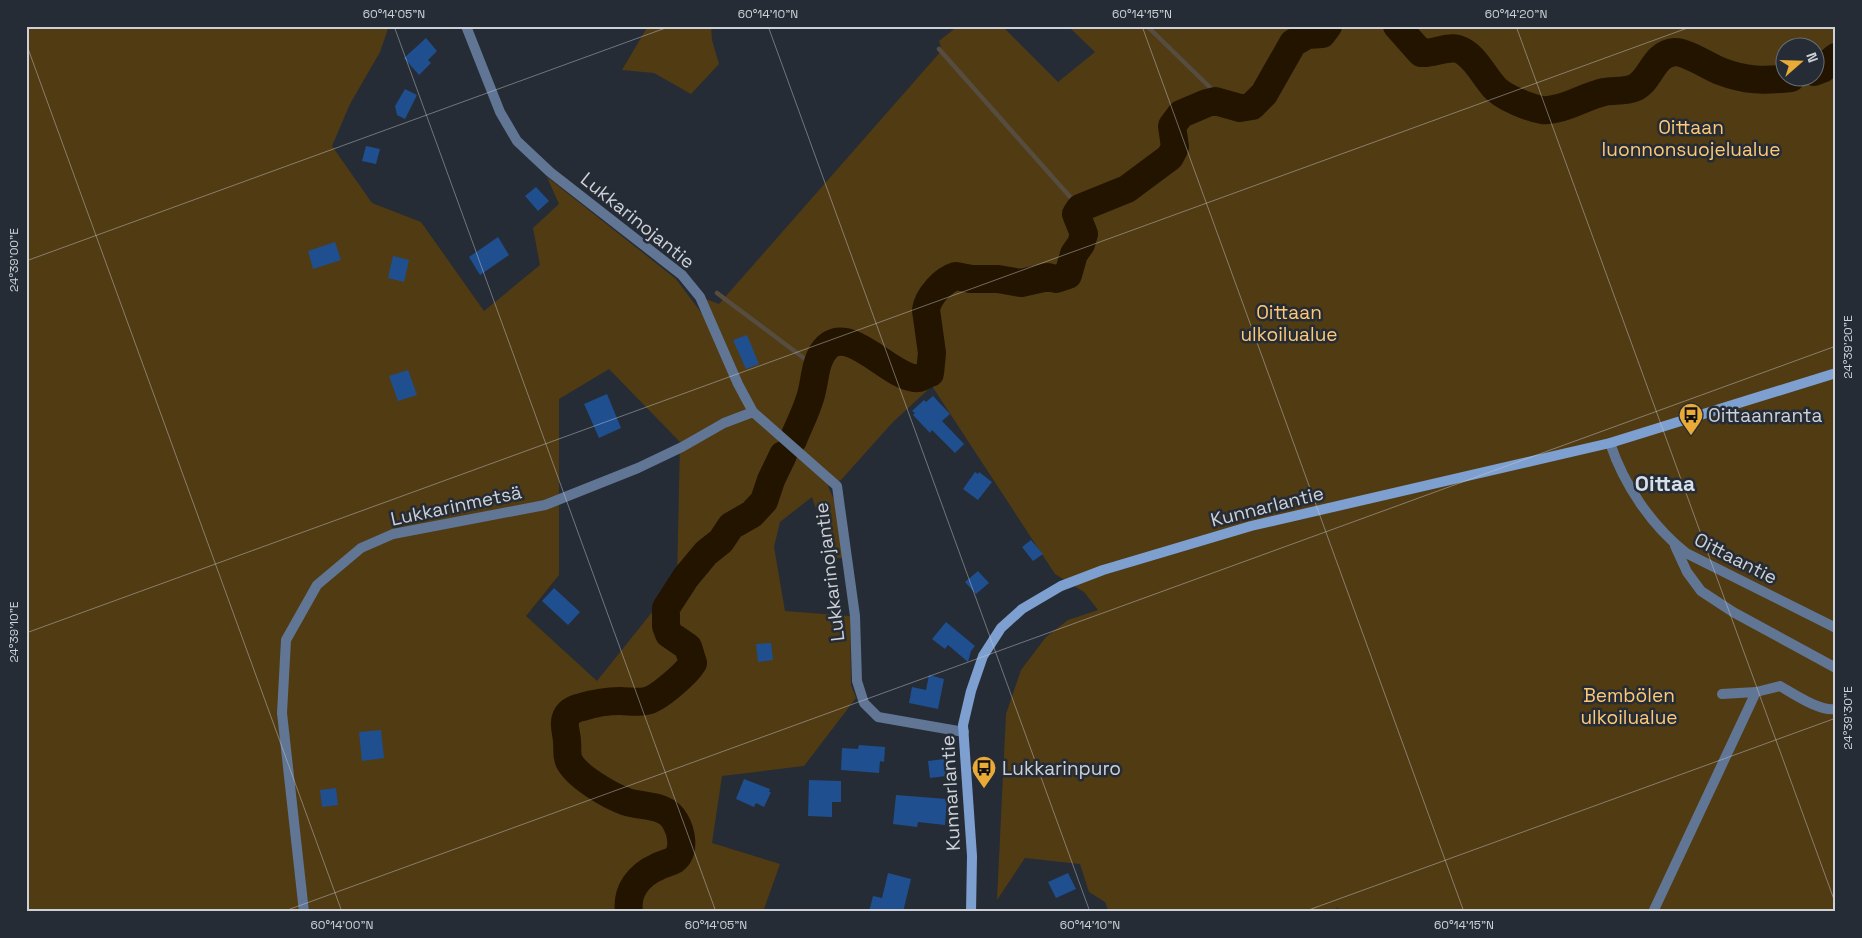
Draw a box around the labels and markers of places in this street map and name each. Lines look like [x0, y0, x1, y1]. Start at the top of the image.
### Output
bus stop icon: Oittaanranta [1678, 402, 1704, 436]
place label: Oittaanranta [1708, 403, 1823, 428]
bus stop icon: Lukkarinpuro [971, 755, 997, 789]
place label: Lukkarinpuro [1002, 756, 1121, 781]

